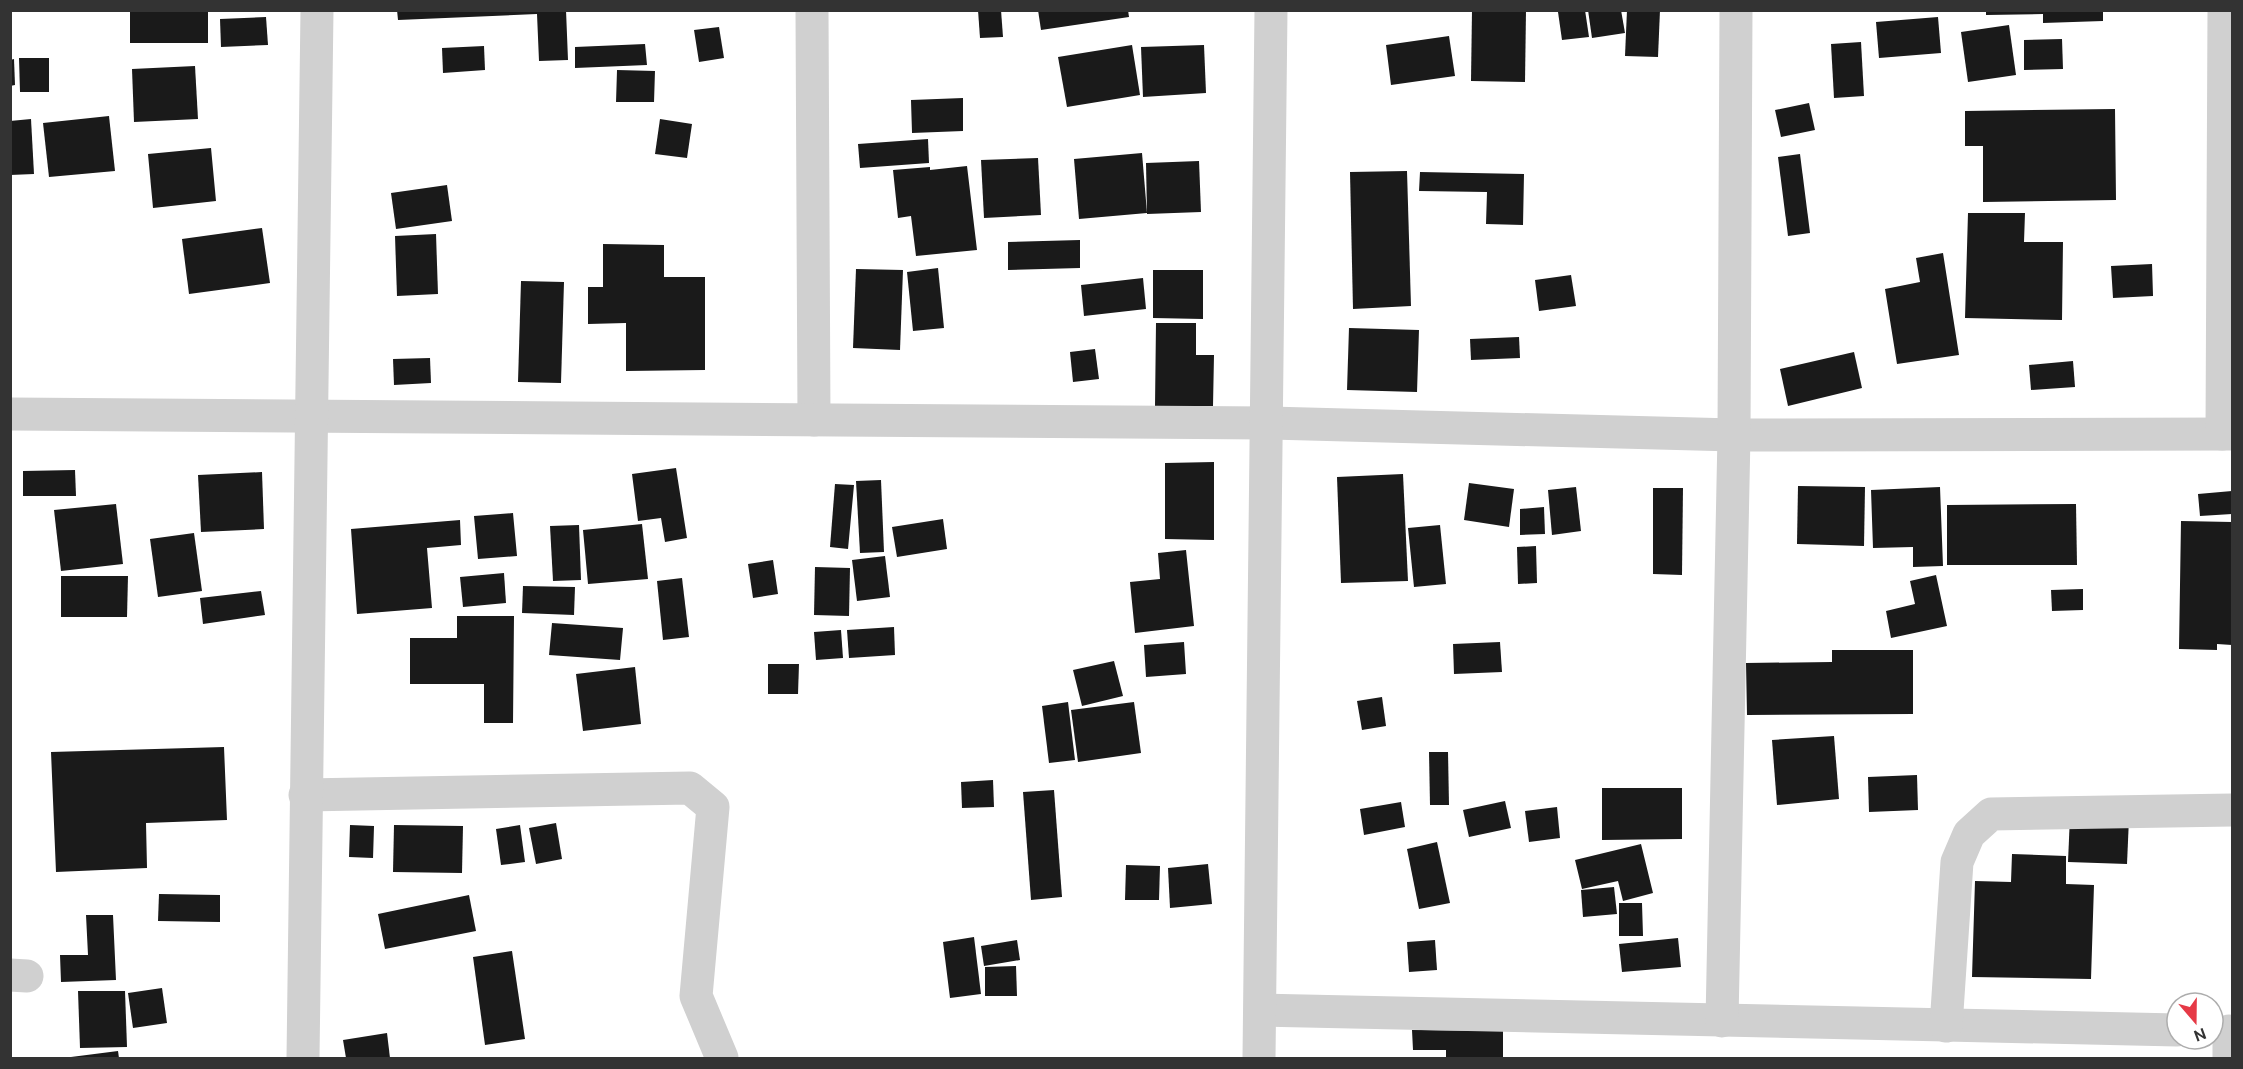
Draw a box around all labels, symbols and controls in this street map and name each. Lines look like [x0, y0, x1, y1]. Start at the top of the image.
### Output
north arrow [2165, 991, 2225, 1051]
text: N [2191, 1025, 2209, 1046]

